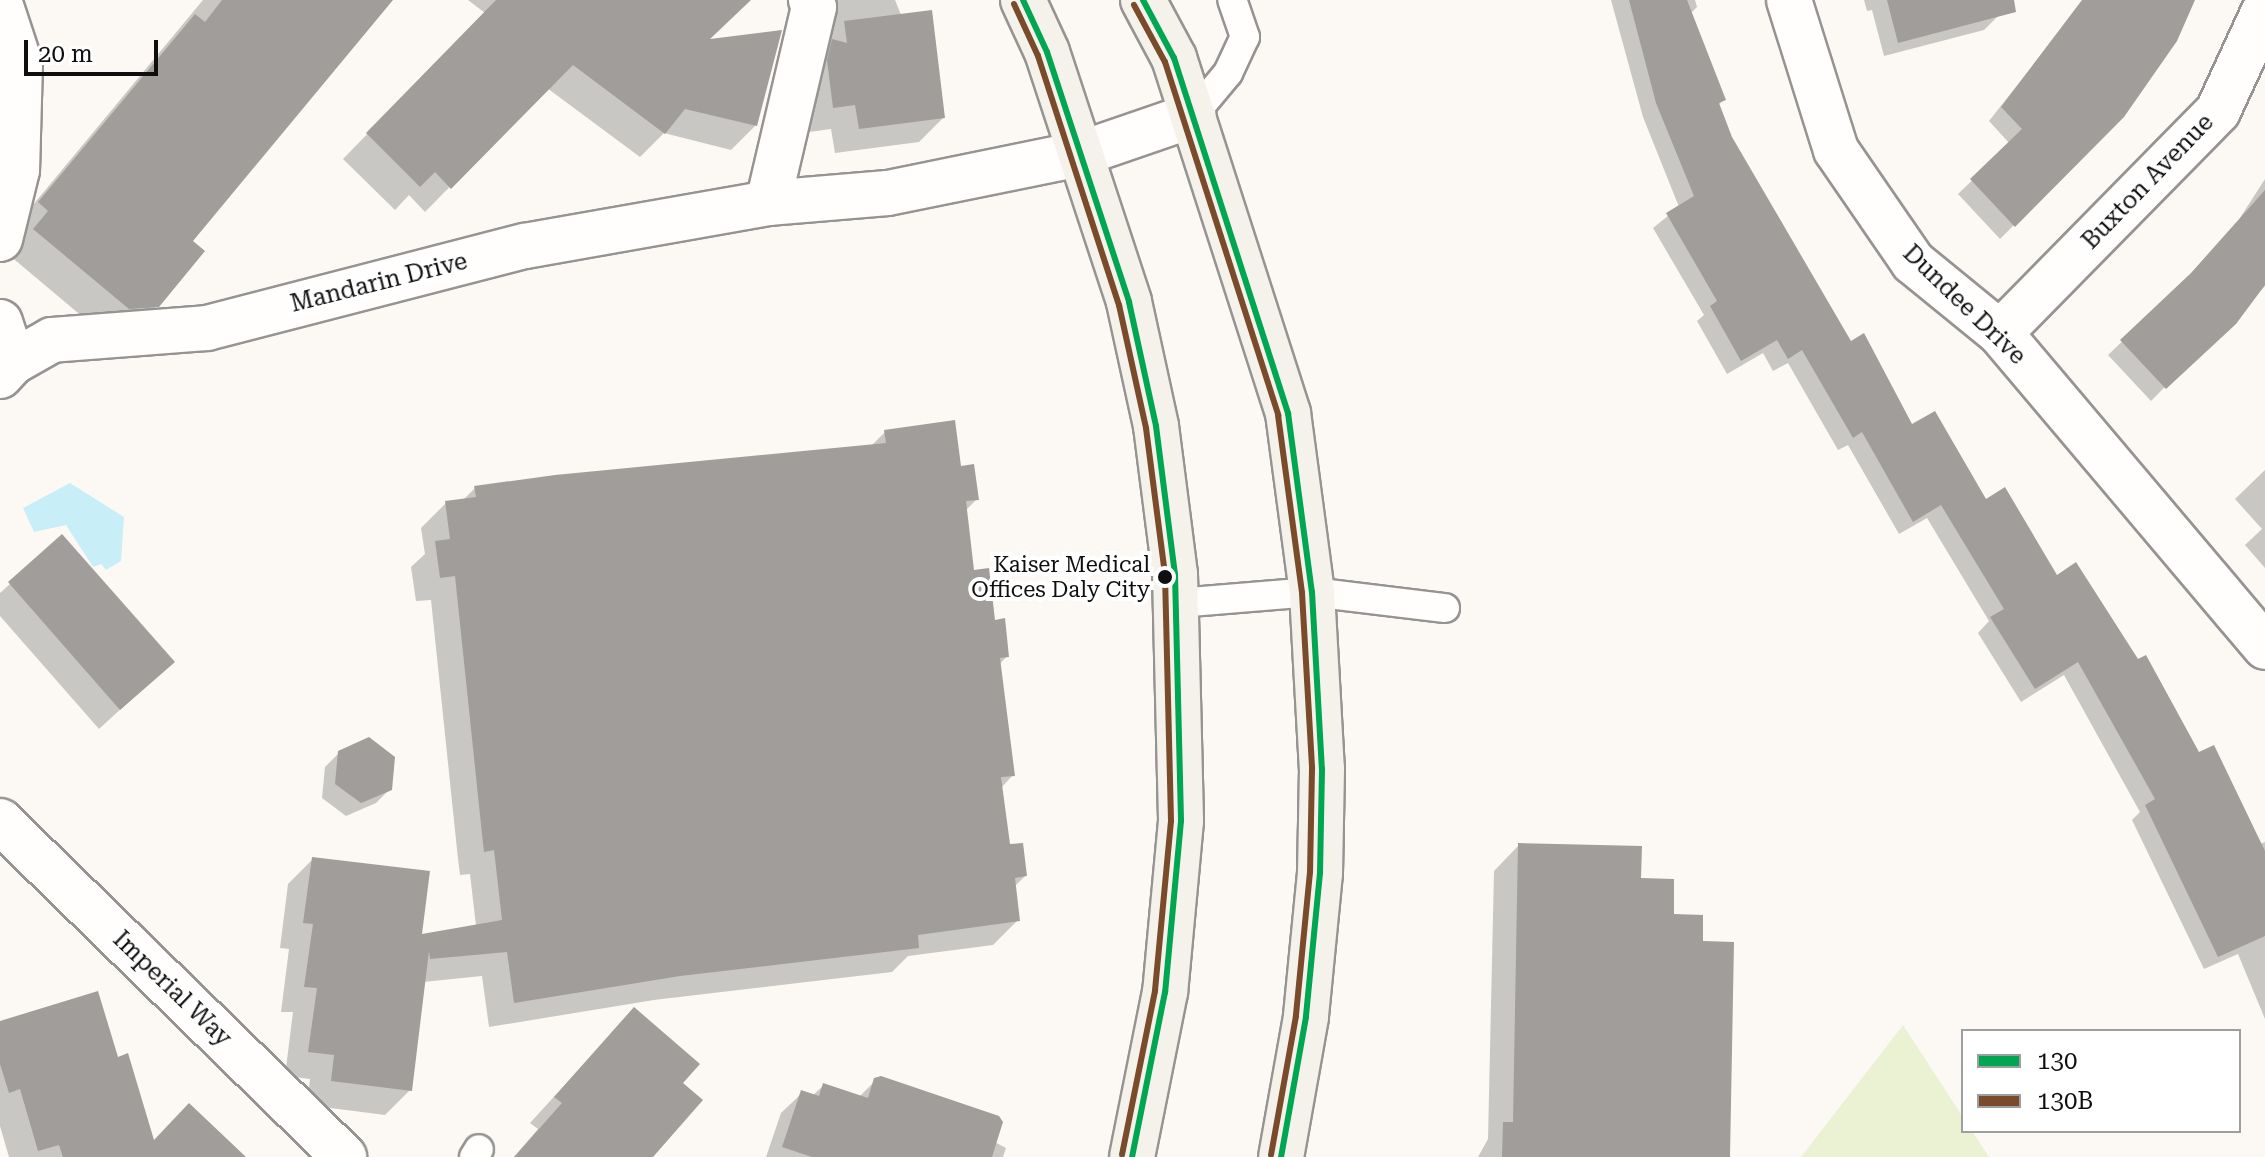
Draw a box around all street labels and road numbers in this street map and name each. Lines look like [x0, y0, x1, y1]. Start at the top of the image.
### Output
street label: Buxton Avenue [2076, 108, 2220, 256]
street label: Dundee Drive [1897, 239, 2031, 371]
street label: Mandarin Drive [288, 247, 470, 319]
street label: Imperial Way [107, 925, 237, 1053]

